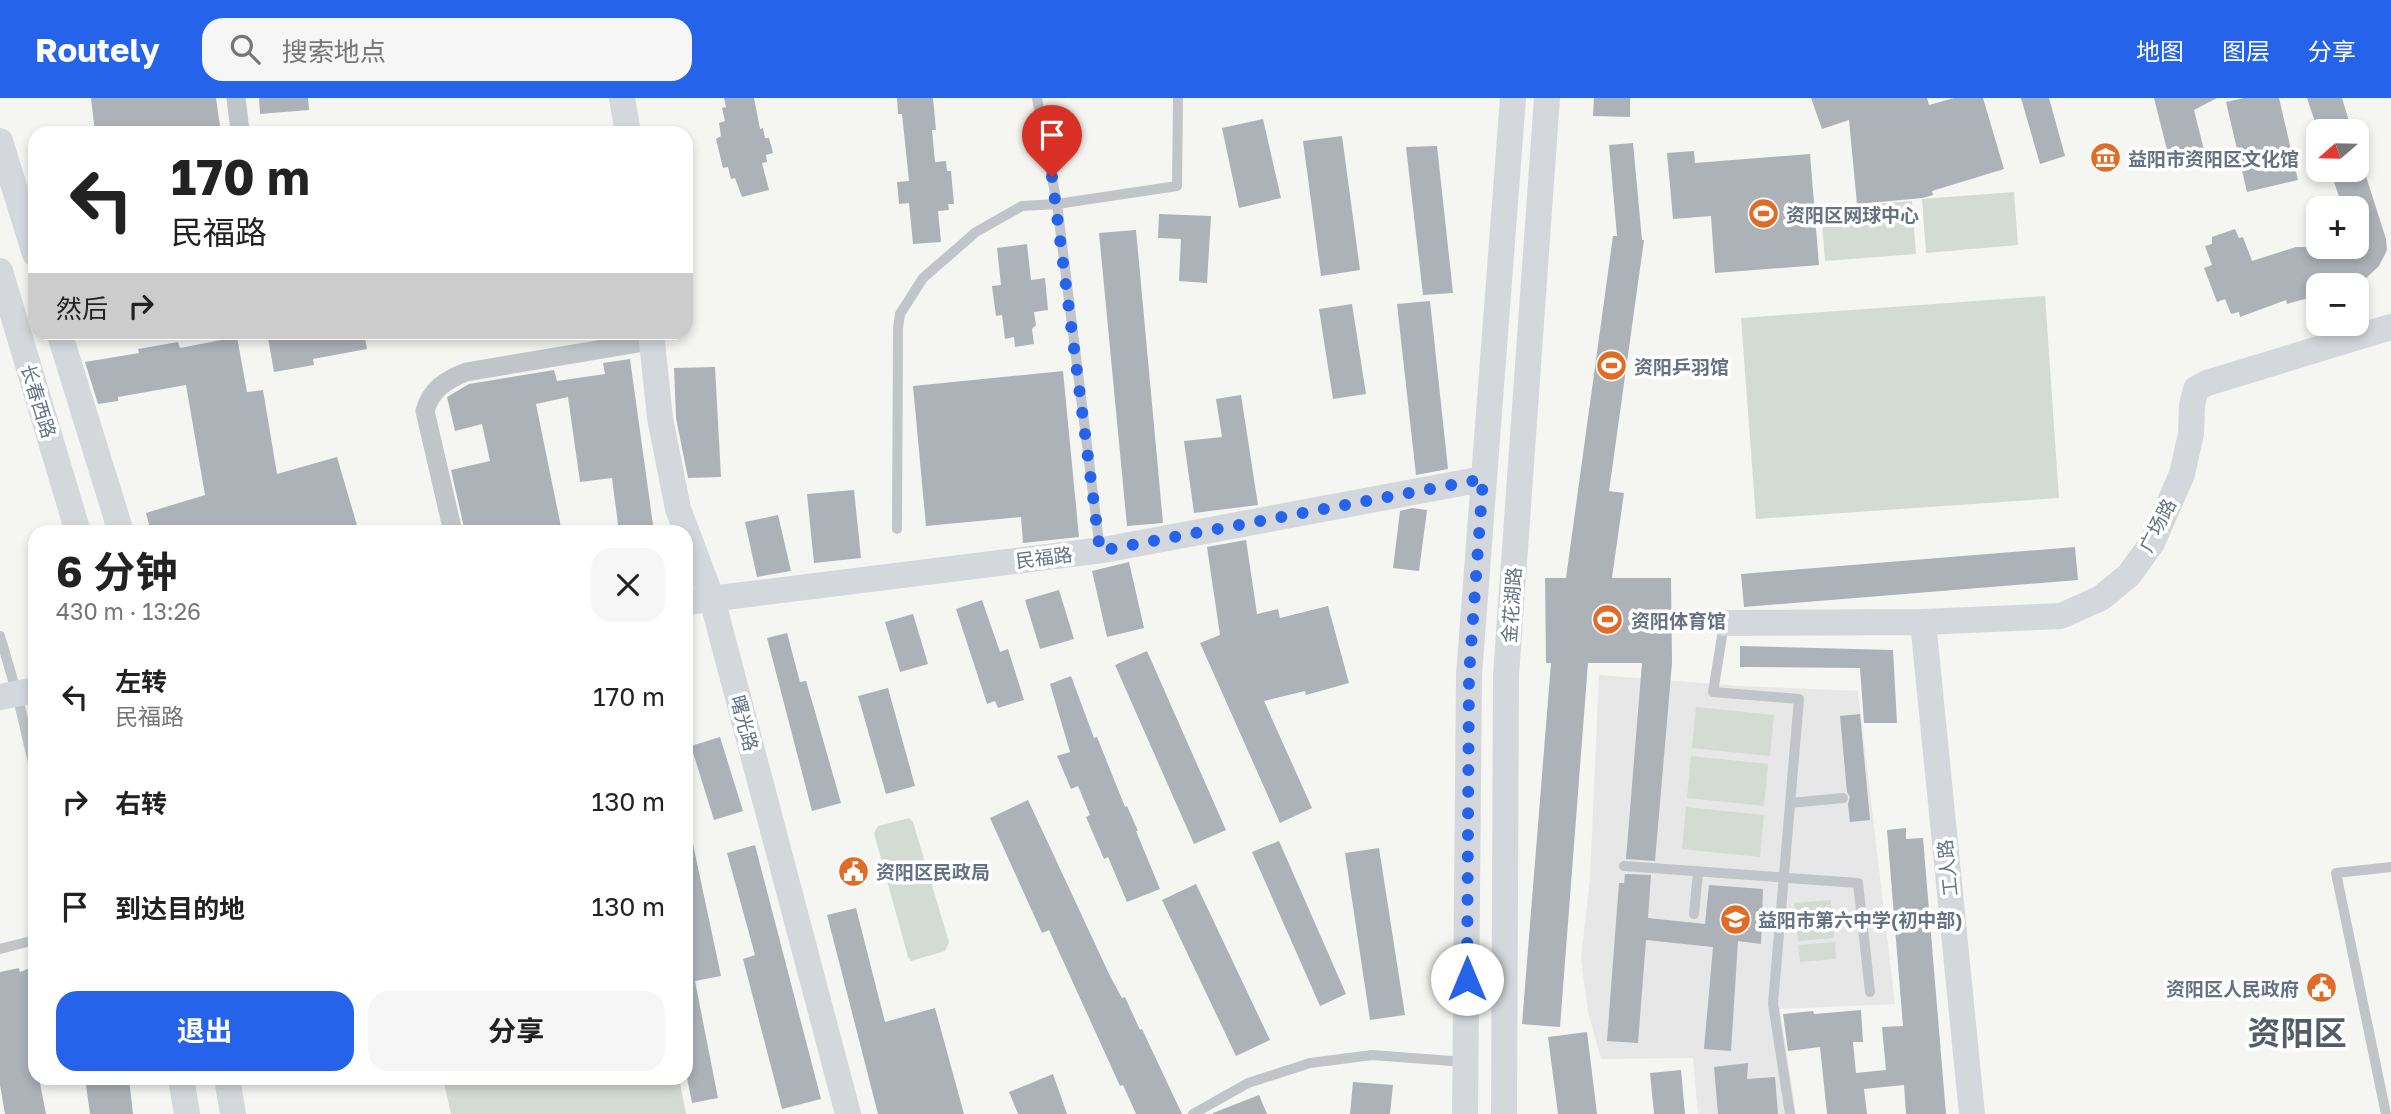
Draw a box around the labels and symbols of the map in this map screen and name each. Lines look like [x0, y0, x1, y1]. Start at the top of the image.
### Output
pin [1022, 105, 1082, 177]
north arrow [2306, 119, 2370, 182]
museum icon: 益阳市资阳区文化馆 [2088, 141, 2122, 175]
place label: 益阳市资阳区文化馆 [2128, 147, 2299, 170]
sports icon: 资阳区网球中心 [1746, 197, 1780, 231]
place label: 资阳区网球中心 [1786, 203, 1919, 226]
sports icon: 资阳乒羽馆 [1594, 349, 1628, 383]
place label: 资阳乒羽馆 [1634, 355, 1729, 378]
street label: 长春西路 [17, 361, 61, 441]
street label: 广场路 [2134, 494, 2180, 556]
street label: 民福路 [1014, 542, 1074, 572]
street label: 金花湖路 [1497, 566, 1525, 644]
sports icon: 资阳体育馆 [1591, 603, 1625, 637]
place label: 资阳体育馆 [1631, 609, 1726, 632]
street label: 曙光路 [727, 692, 763, 754]
street label: 工人路 [1933, 838, 1961, 898]
public building icon: 资阳区民政局 [836, 854, 870, 888]
place label: 资阳区民政局 [876, 860, 990, 883]
school or university icon: 益阳市第六中学(初中部) [1718, 902, 1752, 936]
place label: 益阳市第六中学(初中部) [1758, 908, 1962, 931]
position arrow [1430, 942, 1504, 1016]
public building icon: 资阳区人民政府 [2305, 971, 2339, 1005]
place label: 资阳区人民政府 [2166, 977, 2299, 1000]
district label: 资阳区 [2248, 1013, 2347, 1052]

